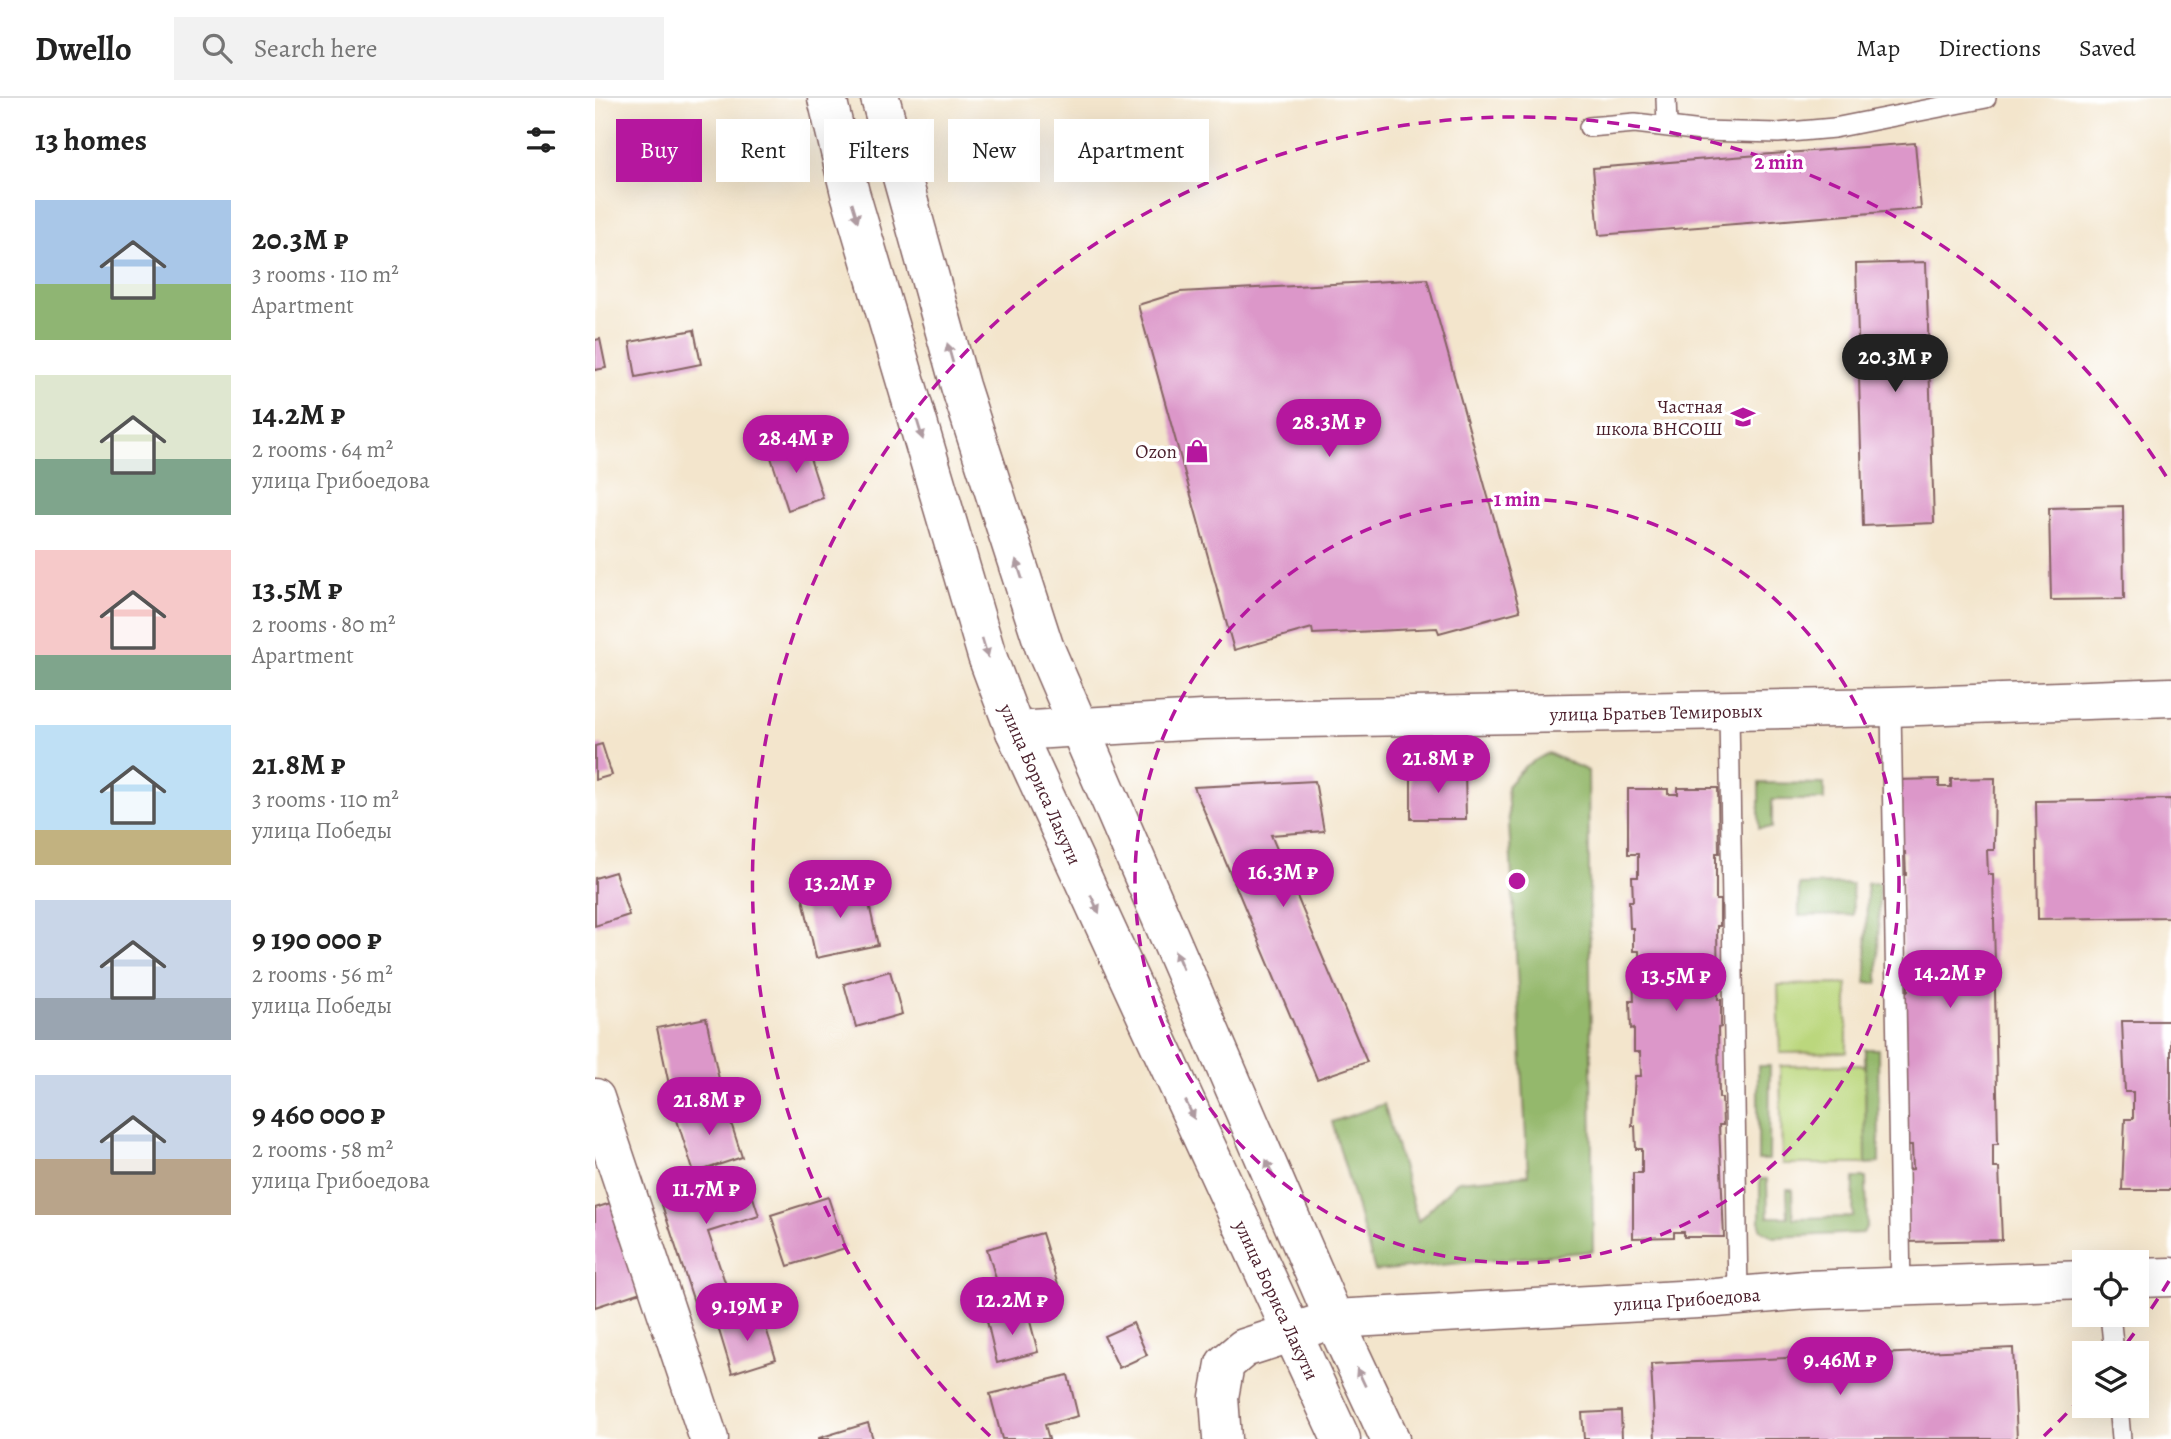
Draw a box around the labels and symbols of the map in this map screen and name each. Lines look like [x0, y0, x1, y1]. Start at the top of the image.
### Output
text: 2 min [1754, 148, 1804, 176]
one-way arrow [851, 201, 861, 222]
pin: 20.3M ₽ [1830, 334, 1960, 394]
one-way arrow [945, 342, 955, 363]
place label: Частная школа ВНСОШ [1596, 394, 1723, 442]
pin: 28.3M ₽ [1264, 400, 1394, 459]
school or university icon: Частная школа ВНСОШ [1729, 403, 1757, 431]
pin: 28.4M ₽ [731, 416, 861, 475]
one-way arrow [916, 419, 926, 440]
shop icon: Ozon [1183, 437, 1211, 465]
place label: Ozon [1135, 439, 1177, 465]
text: 1 min [1494, 485, 1541, 513]
one-way arrow [1014, 559, 1024, 580]
one-way arrow [980, 637, 991, 658]
street label: улица Братьев Темировых [1548, 698, 1763, 728]
street label: улица Бориса Лакути [992, 699, 1087, 869]
pin: 21.8M ₽ [1373, 736, 1503, 795]
pin: 16.3M ₽ [1218, 850, 1348, 909]
pin: 13.2M ₽ [775, 860, 905, 920]
centre of rings [1505, 869, 1529, 893]
one-way arrow [1089, 894, 1101, 914]
one-way arrow [1174, 949, 1185, 970]
pin: 14.2M ₽ [1885, 950, 2015, 1010]
pin: 13.5M ₽ [1611, 954, 1741, 1013]
pin: 21.8M ₽ [644, 1077, 774, 1137]
one-way arrow [1184, 1100, 1196, 1120]
one-way arrow [1264, 1158, 1275, 1179]
pin: 11.7M ₽ [641, 1166, 771, 1226]
street label: улица Бориса Лакути [1227, 1215, 1325, 1385]
pin: 12.2M ₽ [947, 1278, 1077, 1337]
street label: улица Грибоедова [1612, 1282, 1762, 1318]
pin: 9.19M ₽ [682, 1284, 812, 1343]
pin: 9.46M ₽ [1775, 1338, 1905, 1397]
one-way arrow [1355, 1367, 1367, 1387]

